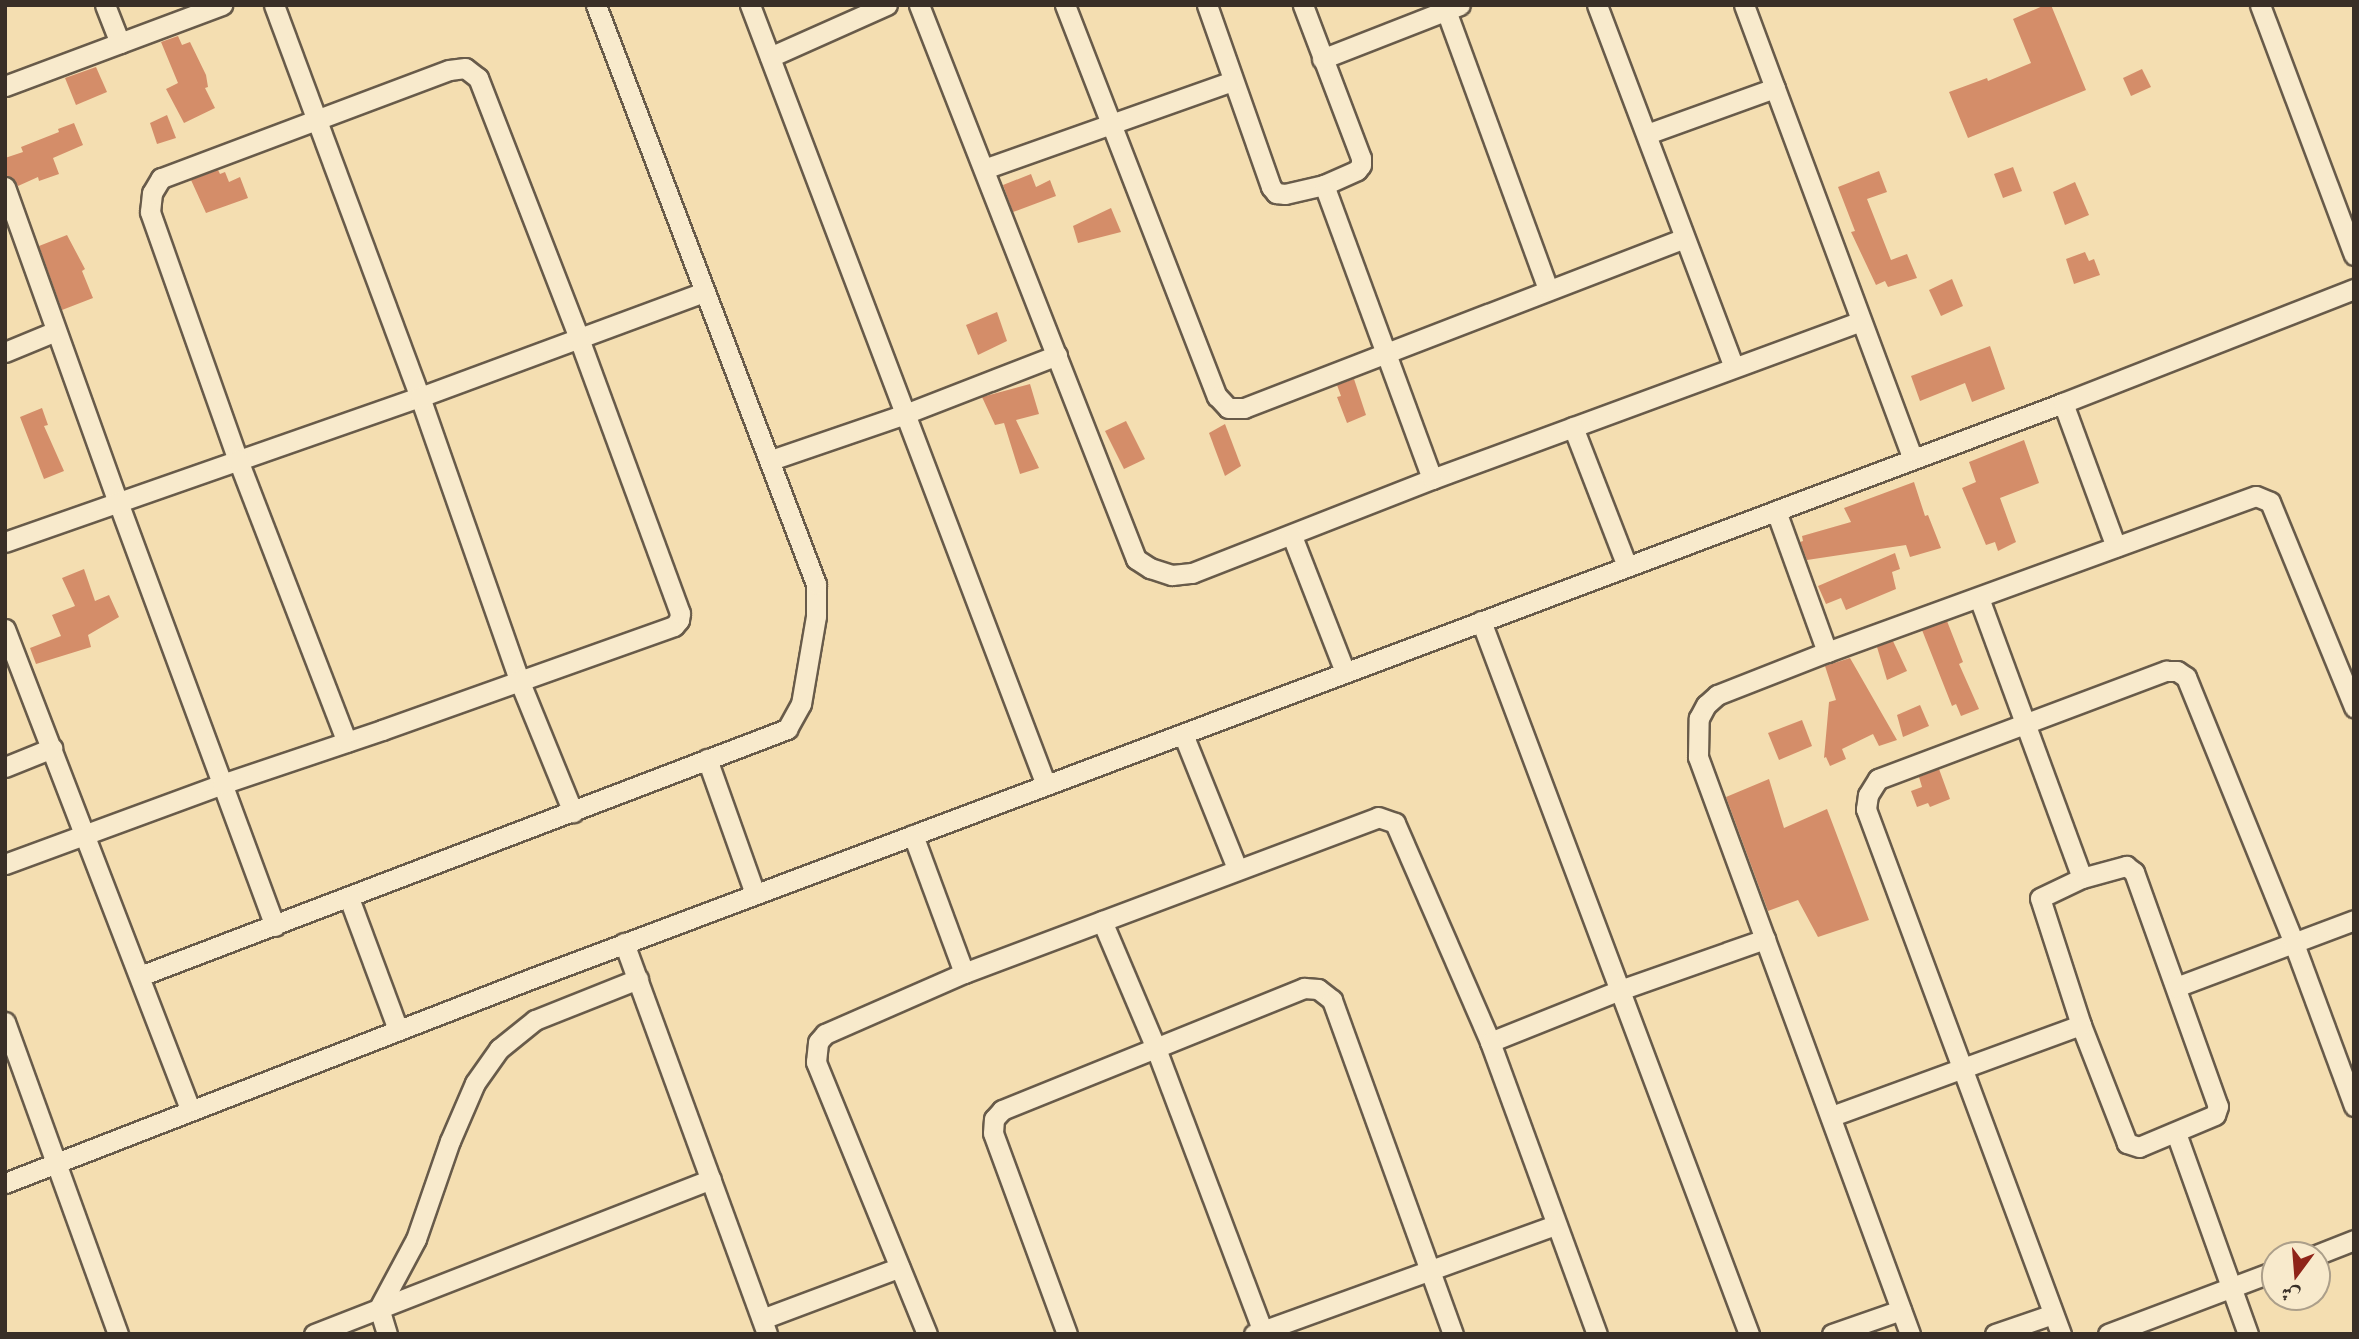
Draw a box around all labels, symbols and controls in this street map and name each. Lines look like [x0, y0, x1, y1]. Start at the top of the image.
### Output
north arrow [2261, 1241, 2331, 1311]
text: ش [2278, 1280, 2303, 1308]

